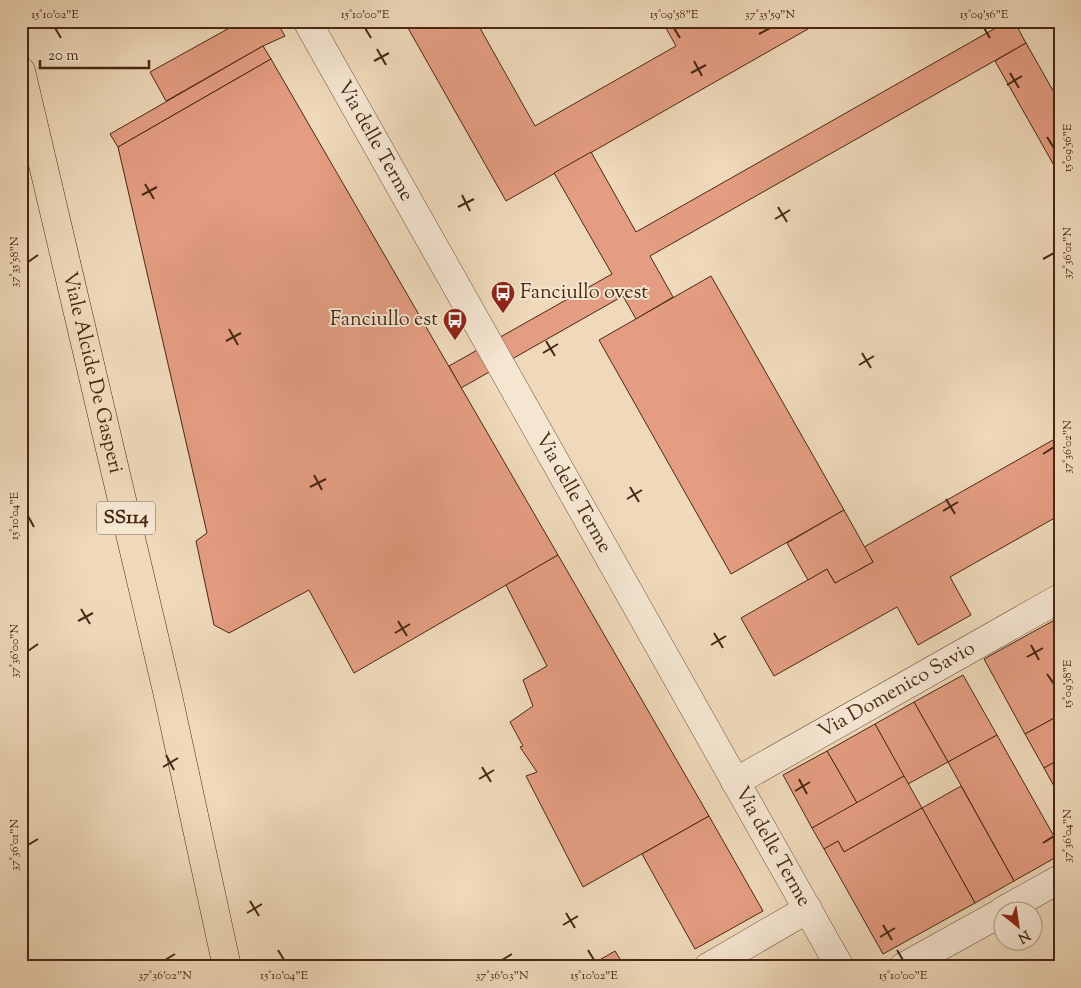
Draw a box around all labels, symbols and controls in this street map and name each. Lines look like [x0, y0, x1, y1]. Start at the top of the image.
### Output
text: 15°10'02"E [31, 6, 80, 24]
text: 15°10'00"E [341, 6, 390, 24]
text: 15°09'58"E [650, 6, 699, 24]
text: 37°35'59"N [745, 6, 796, 24]
text: 15°09'56"E [960, 6, 1009, 24]
scale bar [40, 38, 149, 70]
text: 20 m [48, 46, 79, 67]
street label: Via delle Terme [329, 76, 420, 207]
text: 15°09'56"E [1059, 123, 1077, 172]
text: 37°36'01"N [1059, 226, 1077, 279]
text: 37°35'58"N [6, 236, 24, 287]
street label: Viale Alcide De Gasperi [54, 269, 130, 477]
place label: Fanciullo ovest [520, 279, 648, 308]
bus stop icon: Fanciullo ovest [490, 280, 516, 314]
place label: Fanciullo est [330, 306, 438, 335]
bus stop icon: Fanciullo est [442, 307, 468, 341]
text: 37°36'02"N [1059, 420, 1077, 474]
street label: Via delle Terme [528, 428, 619, 559]
text: 15°10'04"E [6, 491, 24, 540]
road number: SS114 [97, 502, 155, 534]
text: 37°36'00"N [6, 623, 24, 678]
street label: Via Domenico Savio [813, 634, 981, 746]
text: 15°09'58"E [1059, 659, 1077, 708]
street label: Via delle Terme [727, 781, 818, 912]
text: 37°36'04"N [1059, 809, 1077, 863]
text: 37°36'01"N [6, 818, 24, 871]
north arrow [994, 900, 1044, 950]
text: N [1014, 924, 1033, 947]
text: 37°36'02"N [138, 967, 192, 985]
text: 15°10'04"E [260, 967, 309, 985]
text: 37°36'03"N [476, 967, 529, 985]
text: 15°10'02"E [570, 967, 619, 985]
text: 15°10'00"E [879, 967, 928, 985]

